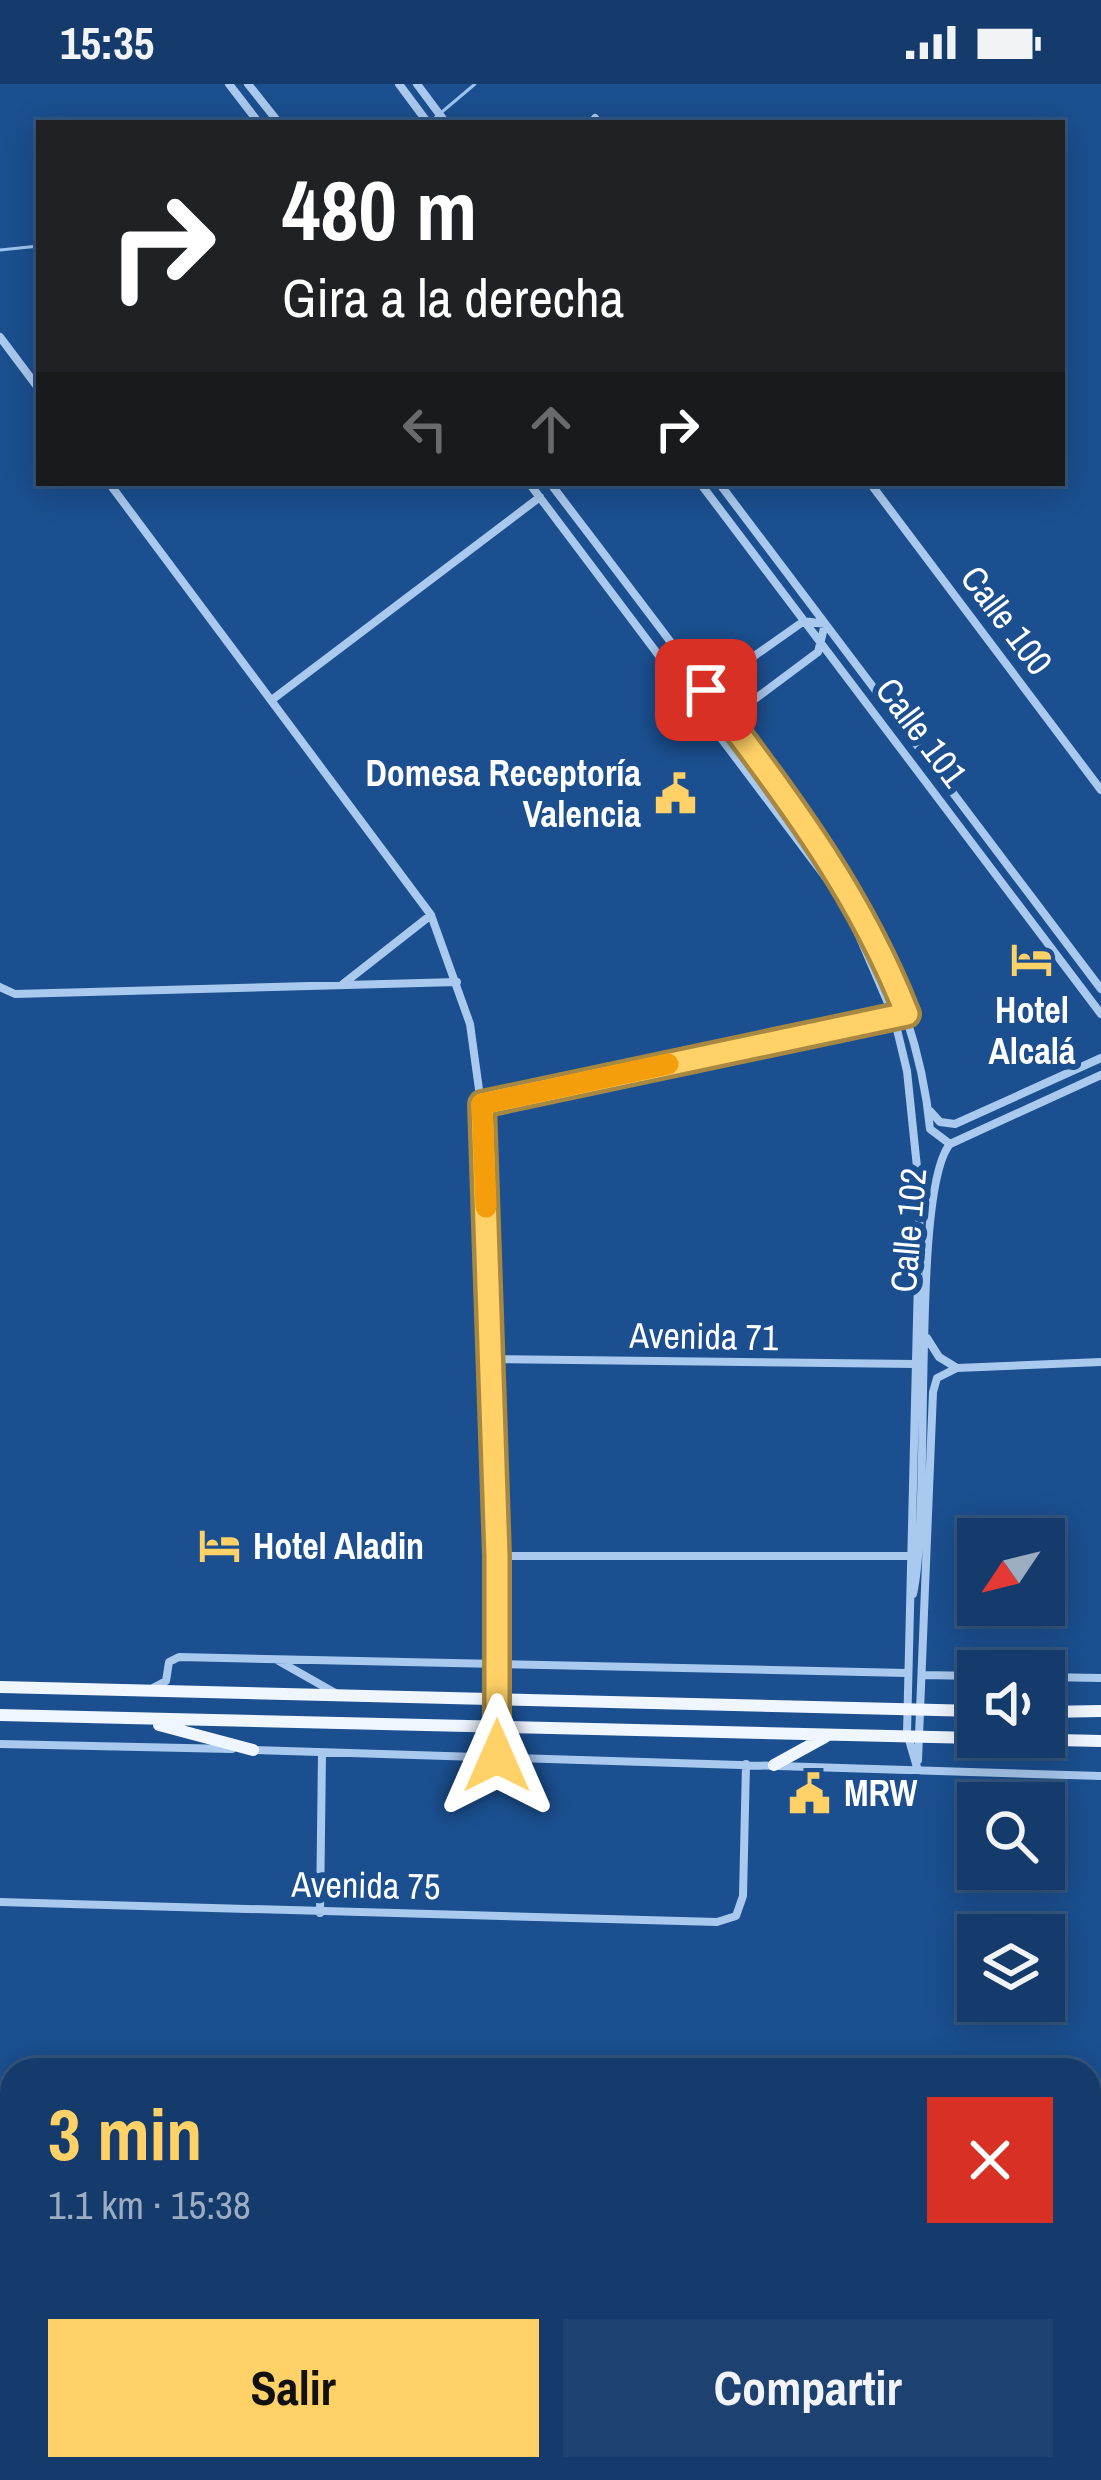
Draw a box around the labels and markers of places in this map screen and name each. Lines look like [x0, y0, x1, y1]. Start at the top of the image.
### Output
pin [655, 639, 757, 741]
place label: Domesa Receptoría Valencia [365, 749, 642, 838]
public building icon: Domesa Receptoría Valencia [652, 771, 698, 817]
hotel icon: Hotel Alcalá [1009, 937, 1055, 983]
place label: Hotel Alcalá [989, 986, 1076, 1075]
place label: Hotel Aladin [253, 1522, 424, 1570]
hotel icon: Hotel Aladin [196, 1523, 242, 1569]
place label: MRW [844, 1769, 917, 1817]
public building icon: MRW [787, 1770, 833, 1816]

